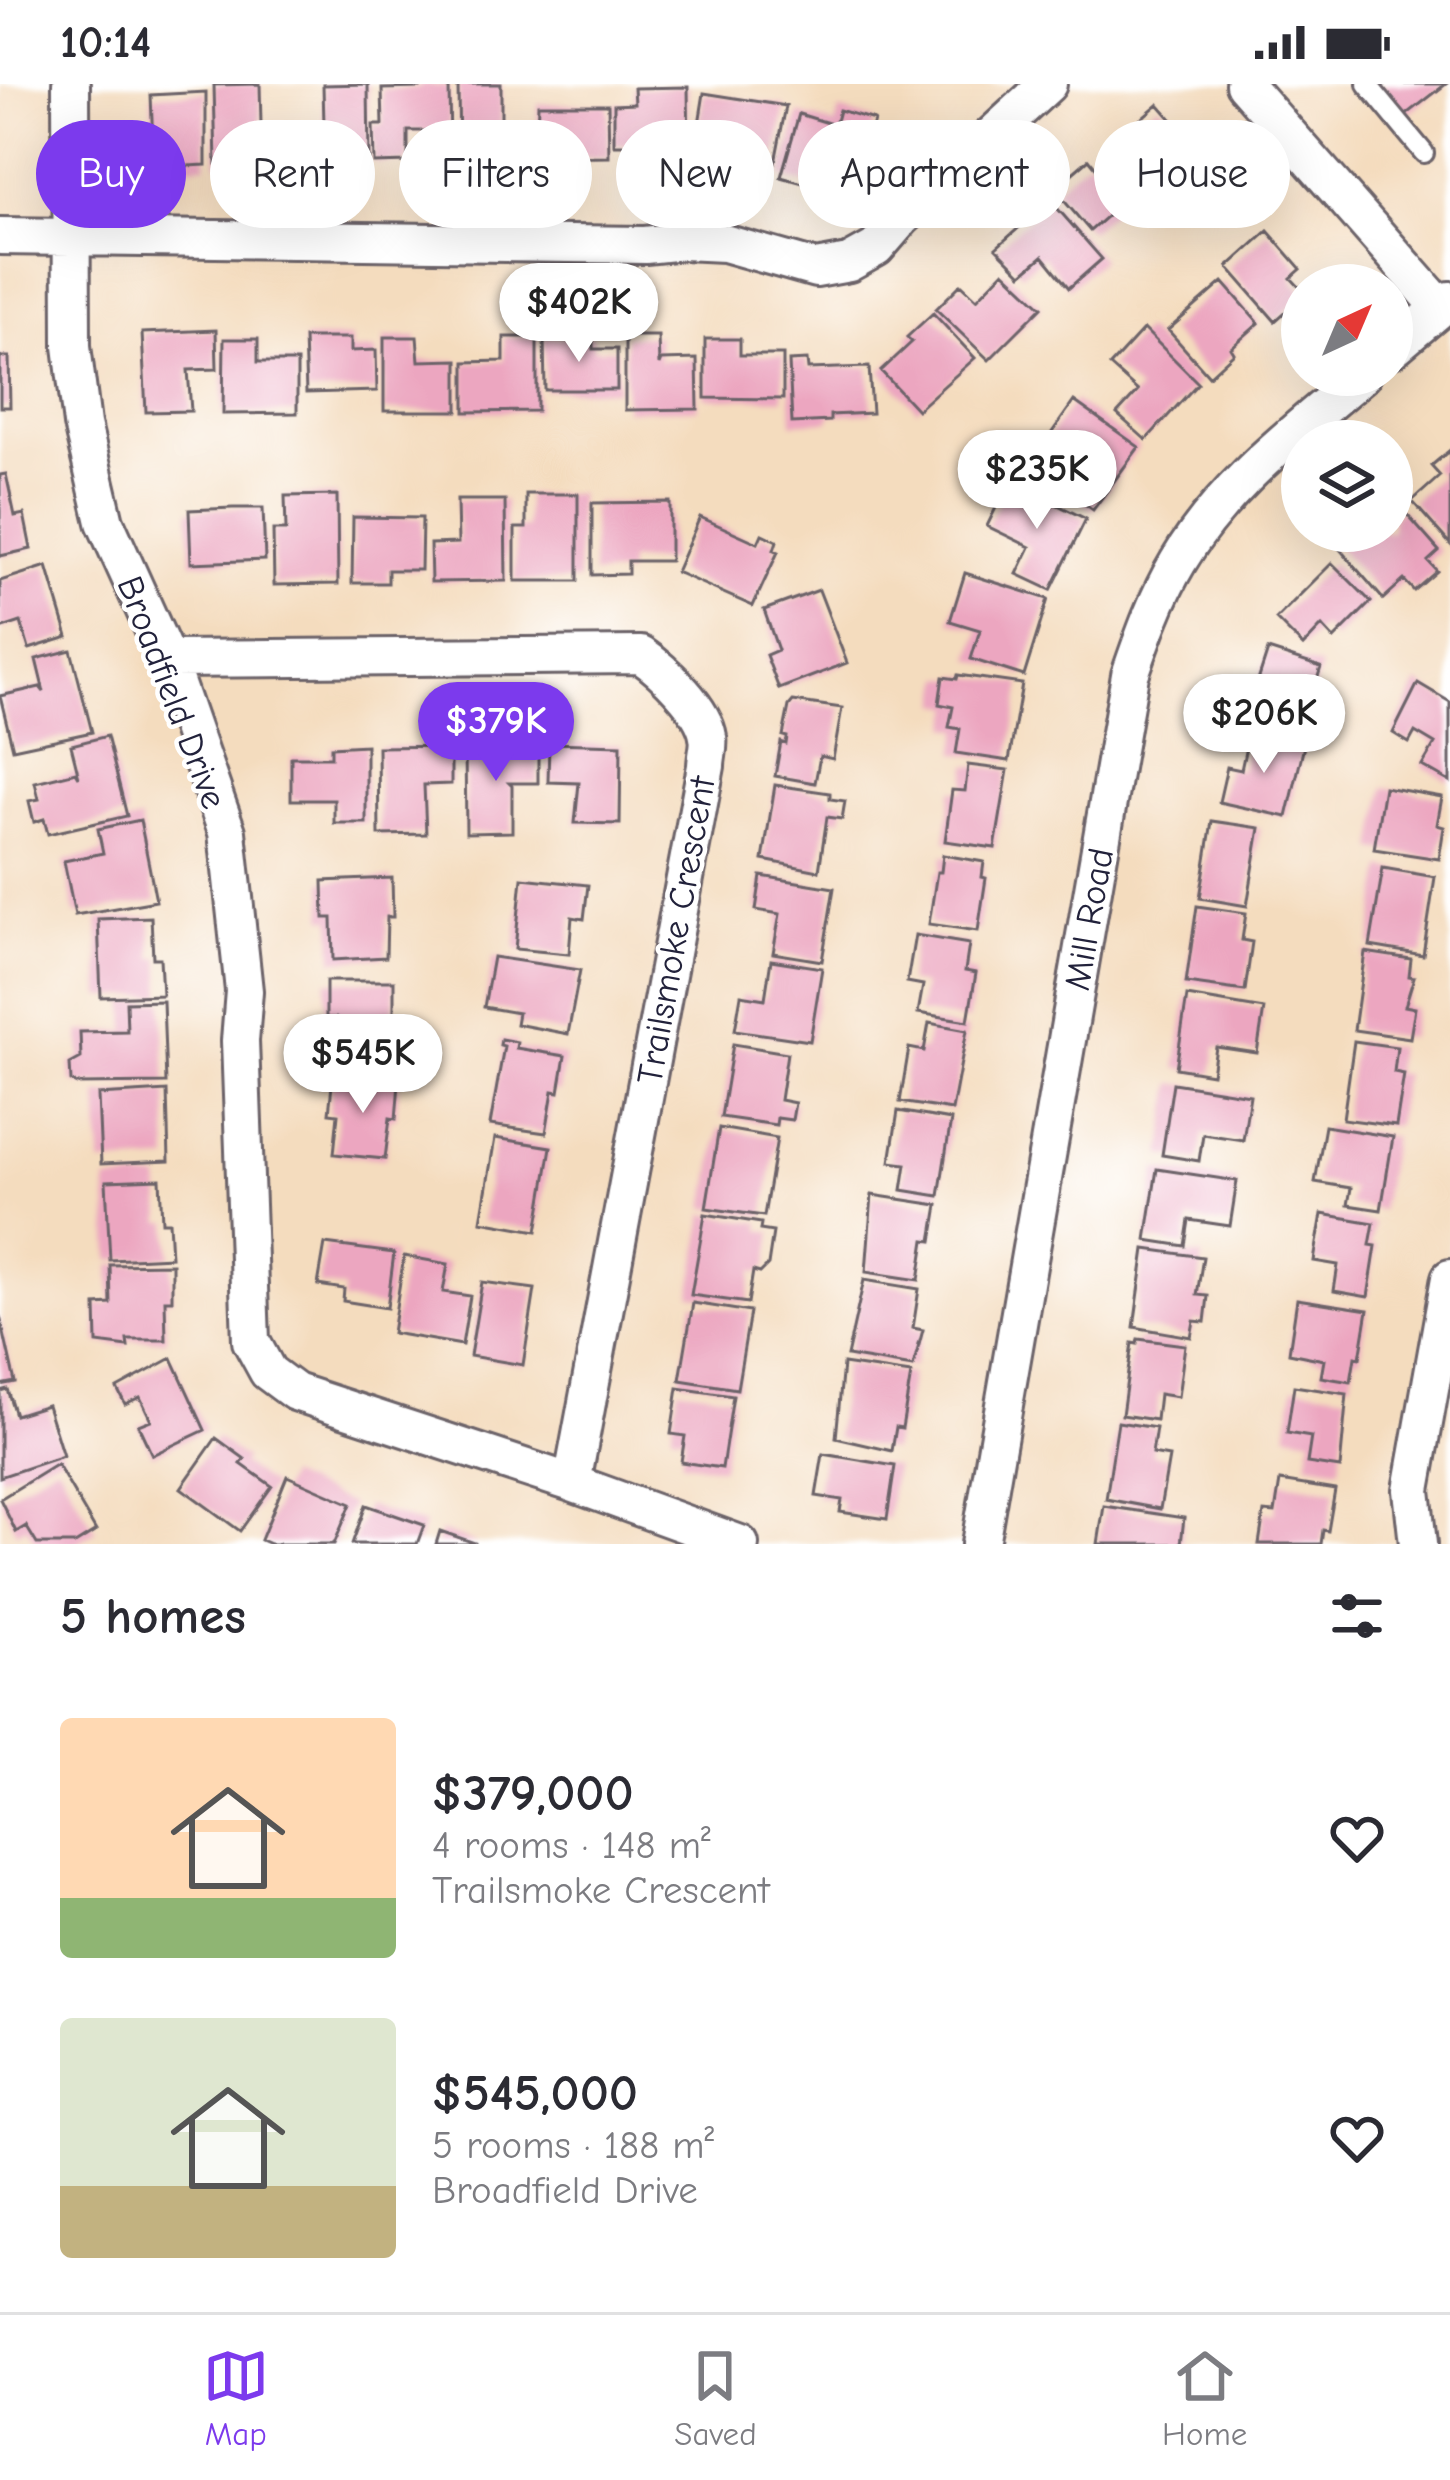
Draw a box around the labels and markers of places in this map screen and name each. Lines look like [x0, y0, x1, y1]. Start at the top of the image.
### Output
pin: $402K [495, 263, 663, 365]
pin: $235K [953, 430, 1121, 532]
pin: $206K [1180, 674, 1348, 776]
pin: $379K [412, 682, 580, 784]
pin: $545K [279, 1014, 447, 1116]

